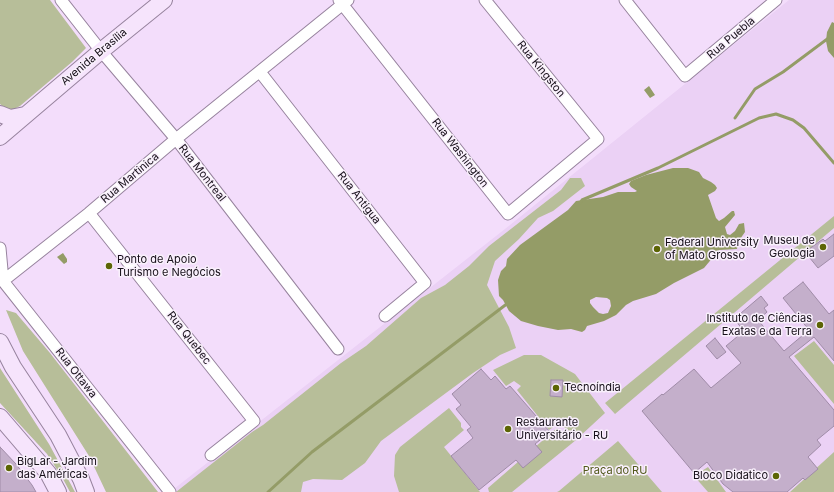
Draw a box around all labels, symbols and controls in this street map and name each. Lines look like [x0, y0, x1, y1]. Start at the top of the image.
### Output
street label: Rua Puebla [704, 14, 758, 62]
street label: Avenida Brasília [58, 26, 130, 88]
street label: Rua Kingston [514, 38, 568, 100]
street label: Rua Washington [429, 116, 491, 190]
street label: Rua Montreal [176, 142, 228, 204]
street label: Rua Martinica [98, 150, 162, 206]
street label: Rua Antigua [335, 169, 383, 227]
place label: Museu de Geologia [764, 234, 815, 260]
place label: Federal University of Mato Grosso [665, 236, 759, 262]
marker: Museu de Geologia [818, 242, 828, 252]
marker: Federal University of Mato Grosso [652, 244, 662, 254]
place label: Ponto de Apoio Turismo e Negócios [117, 253, 221, 279]
marker: Ponto de Apoio Turismo e Negócios [104, 261, 114, 271]
street label: Rua Quebec [164, 309, 214, 367]
place label: Instituto de Ciências Exatas e da Terra [706, 312, 812, 338]
marker: Instituto de Ciências Exatas e da Terra [815, 320, 825, 330]
street label: Rua Ottawa [52, 345, 100, 401]
place label: Tecnoíndia [564, 381, 621, 395]
marker: Tecnoíndia [551, 383, 561, 393]
place label: Restaurante Universitário - RU [516, 416, 608, 442]
marker: Restaurante Universitário - RU [503, 424, 513, 434]
place label: BigLar - Jardim das Américas [17, 455, 97, 481]
marker: BigLar - Jardim das Américas [4, 463, 14, 473]
park label: Praça do RU [583, 464, 647, 478]
place label: Bloco Didatico [693, 469, 768, 483]
marker: Bloco Didatico [771, 471, 781, 481]

